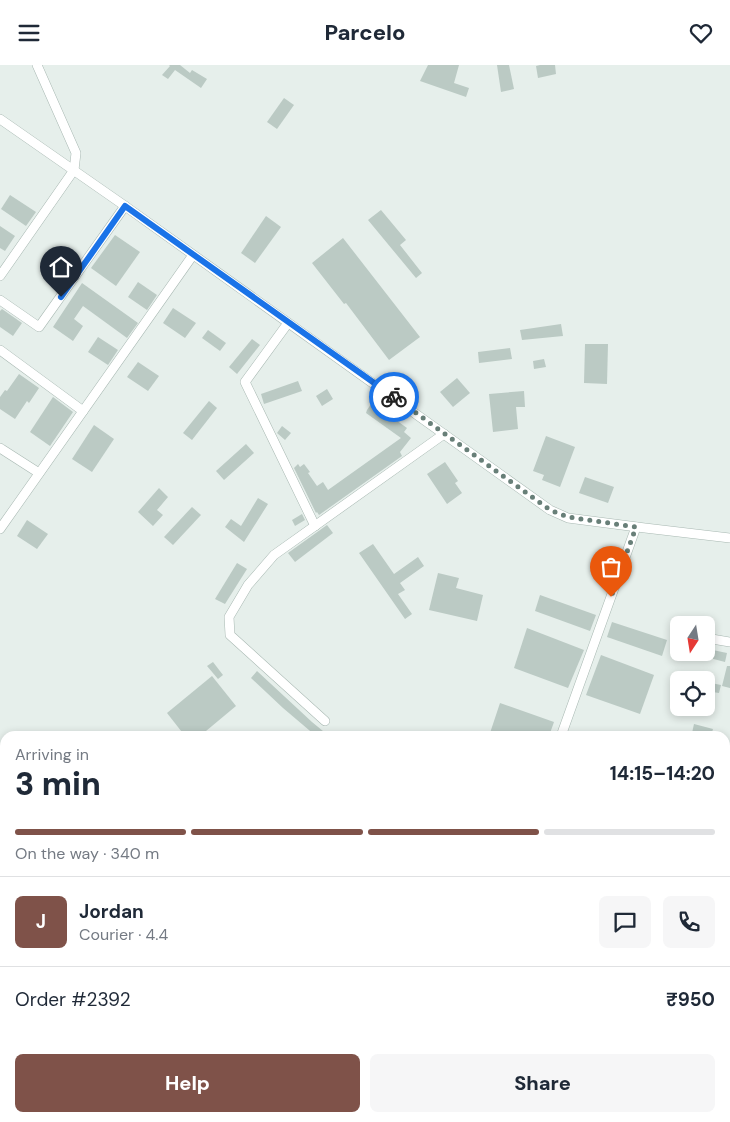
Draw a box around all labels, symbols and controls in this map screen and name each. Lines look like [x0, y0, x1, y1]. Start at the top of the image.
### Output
text: Parcelo [325, 18, 405, 47]
icon: menu [15, 19, 43, 47]
icon: heart [687, 19, 715, 47]
pin [40, 246, 82, 297]
icon: home [47, 253, 75, 281]
courier [369, 372, 419, 422]
icon: bike [380, 383, 408, 411]
pin [590, 546, 632, 597]
icon: bag [597, 553, 625, 581]
north arrow [670, 616, 715, 661]
map controls [670, 616, 715, 716]
button: locate [670, 671, 715, 716]
text: Arriving in [15, 744, 89, 765]
text: 14:15–14:20 [610, 761, 715, 786]
text: 3 min [15, 763, 101, 805]
text: On the way · 340 m [15, 843, 159, 864]
button: chat [599, 896, 651, 948]
button: phone [663, 896, 715, 948]
text: Jordan [79, 899, 144, 924]
text: J [36, 909, 46, 934]
text: Courier · 4.4 [79, 924, 168, 945]
text: Order #2392 [15, 987, 131, 1012]
text: ₹950 [666, 987, 715, 1012]
button: Help [15, 1054, 360, 1112]
button: Share [370, 1054, 715, 1112]

